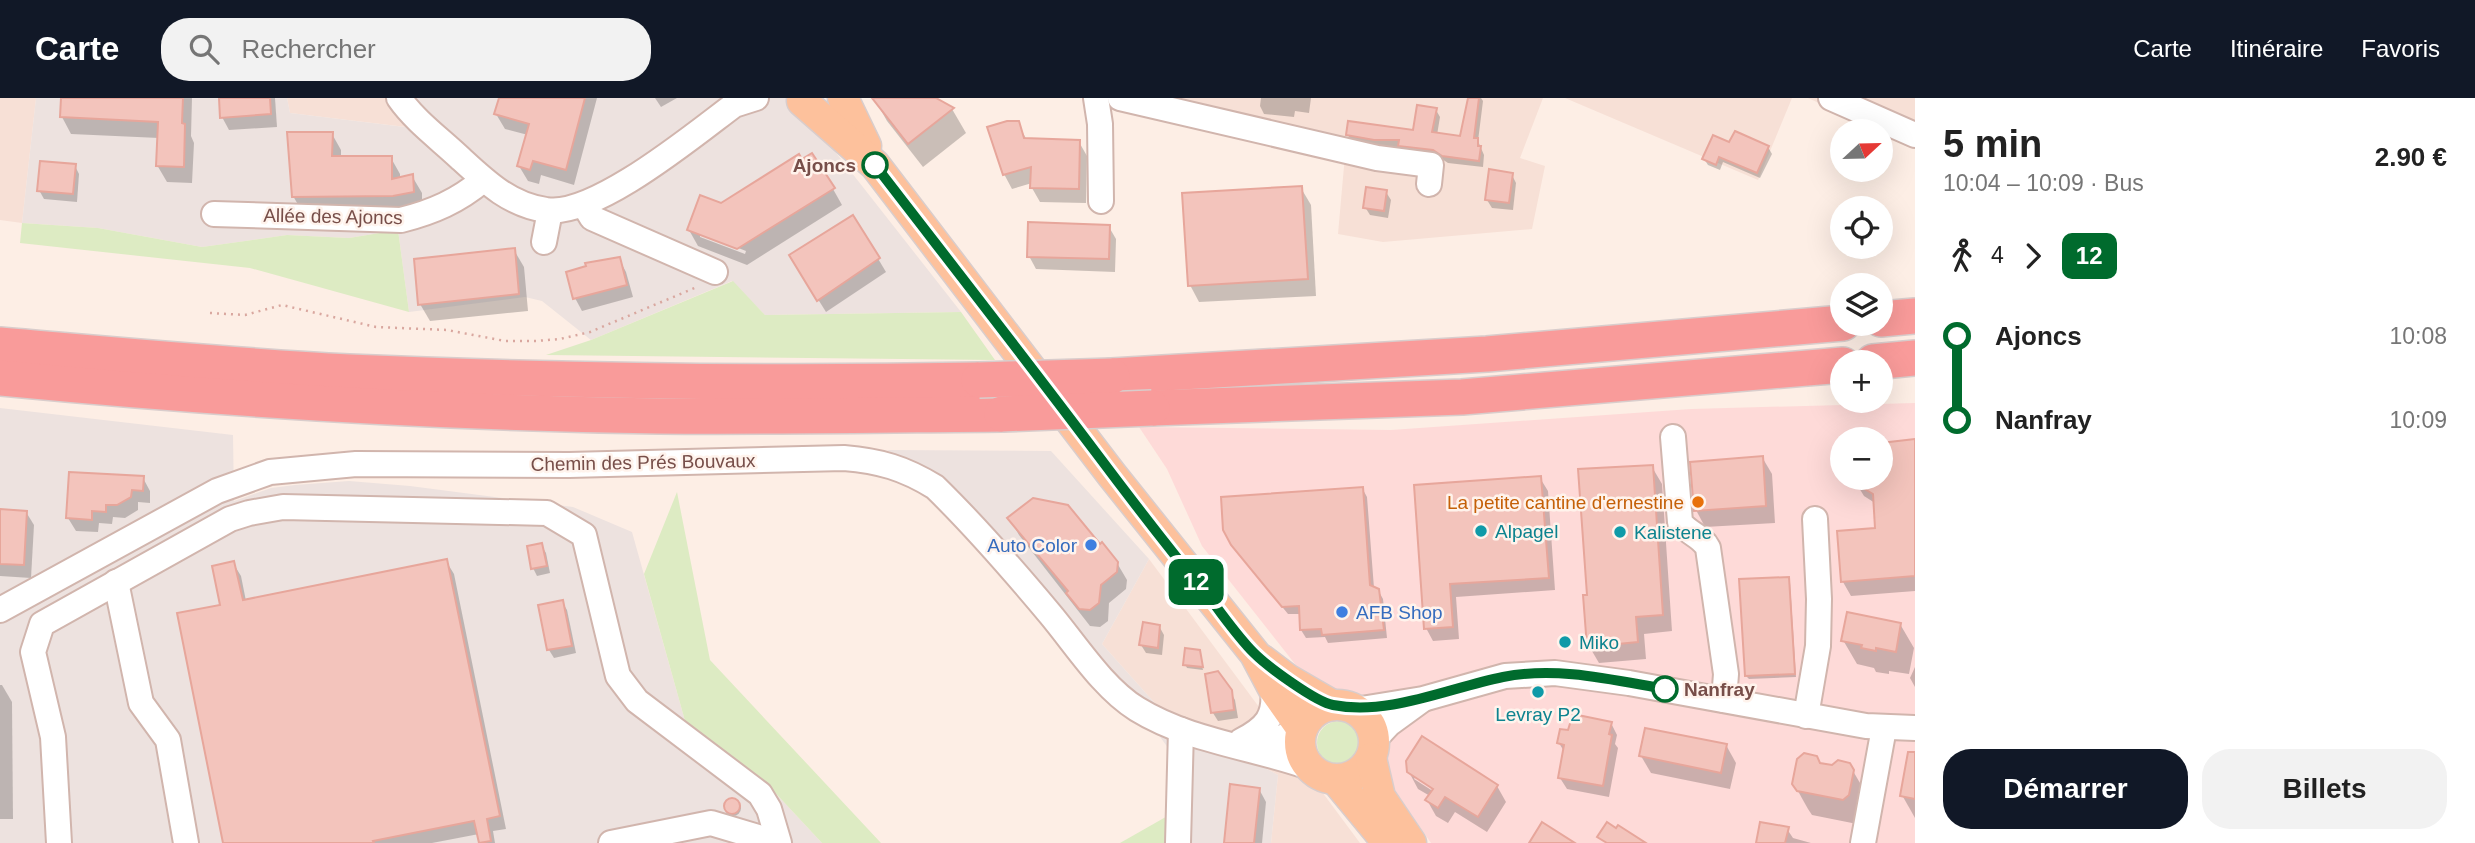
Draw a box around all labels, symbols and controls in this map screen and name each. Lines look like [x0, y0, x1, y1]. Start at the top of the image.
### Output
search box [161, 18, 651, 81]
text: Carte [35, 30, 119, 67]
icon: search [185, 30, 223, 68]
text: Rechercher [241, 34, 376, 64]
text: Carte [2133, 35, 2192, 62]
text: Itinéraire [2230, 35, 2323, 62]
text: Favoris [2361, 35, 2440, 62]
north arrow [1830, 119, 1894, 182]
map controls [1830, 119, 1893, 490]
text: 5 min [1943, 123, 2042, 165]
text: 2.90 € [2375, 142, 2447, 172]
marker: Ajoncs [862, 152, 888, 178]
place label: Ajoncs [793, 155, 856, 176]
text: 10:04 – 10:09 · Bus [1943, 170, 2144, 196]
button: locate [1830, 196, 1893, 259]
street label: Allée des Ajoncs [263, 205, 403, 228]
icon: walk [1943, 237, 1981, 275]
icon: forward [2014, 237, 2052, 275]
text: 4 [1991, 242, 2004, 268]
text: 12 [2076, 242, 2103, 269]
button: layers [1830, 273, 1893, 336]
text: Ajoncs [1995, 321, 2082, 351]
text: 10:08 [2389, 323, 2447, 349]
button: + [1830, 350, 1893, 413]
text: Nanfray [1995, 405, 2092, 435]
text: 10:09 [2389, 407, 2447, 433]
button: − [1830, 427, 1893, 490]
street label: Chemin des Prés Bouvaux [530, 450, 756, 475]
place label: La petite cantine d'ernestine [1447, 492, 1684, 513]
marker: La petite cantine d'ernestine [1690, 494, 1706, 510]
place label: Alpagel [1495, 521, 1558, 542]
place label: Kalistene [1634, 522, 1712, 543]
marker: Alpagel [1473, 523, 1489, 539]
marker: Kalistene [1612, 524, 1628, 540]
place label: Auto Color [987, 535, 1078, 556]
marker: Auto Color [1083, 537, 1099, 553]
line badge: 12 [1164, 559, 1228, 605]
text: 12 [1183, 568, 1209, 595]
place label: AFB Shop [1356, 602, 1443, 623]
marker: AFB Shop [1334, 604, 1350, 620]
place label: Miko [1579, 632, 1619, 653]
marker: Miko [1557, 634, 1573, 650]
marker: Nanfray [1652, 676, 1678, 702]
place label: Nanfray [1684, 679, 1755, 700]
marker: Levray P2 [1530, 684, 1546, 700]
place label: Levray P2 [1495, 704, 1581, 725]
button: Démarrer [1943, 749, 2188, 829]
button: Billets [2202, 749, 2447, 829]

